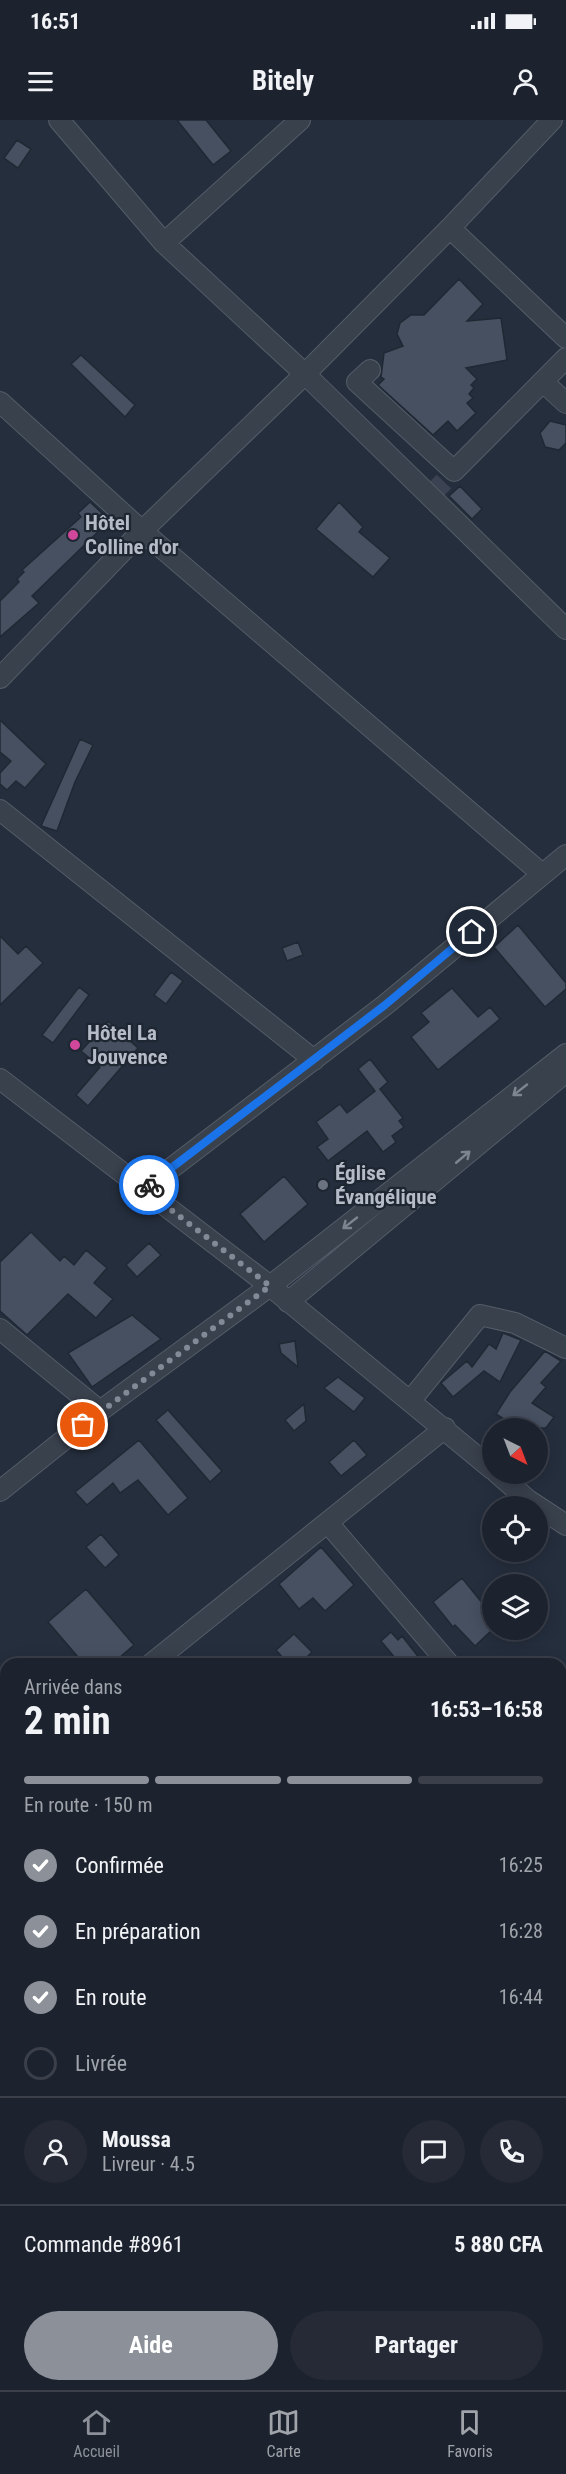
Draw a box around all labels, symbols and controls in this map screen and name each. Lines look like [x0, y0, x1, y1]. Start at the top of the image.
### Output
text: 16:51 [30, 9, 81, 34]
icon: menu [24, 65, 57, 98]
text: Bitely [252, 65, 314, 97]
icon: person [509, 65, 542, 98]
place label: Hôtel Colline d'or [85, 511, 179, 559]
marker: Hôtel Colline d'or [66, 528, 80, 542]
pin [446, 906, 497, 957]
icon: home [455, 915, 488, 948]
place label: Hôtel La Jouvence [87, 1021, 167, 1069]
marker: Hôtel La Jouvence [68, 1038, 82, 1052]
one-way arrow [512, 1084, 528, 1097]
one-way arrow [455, 1150, 470, 1164]
courier [119, 1155, 179, 1215]
place label: Église Évangélique [335, 1161, 437, 1209]
icon: bike [133, 1169, 166, 1202]
marker: Église Évangélique [316, 1178, 330, 1192]
one-way arrow [342, 1217, 358, 1230]
pin [57, 1399, 108, 1450]
icon: bag [66, 1408, 99, 1441]
north arrow [482, 1418, 548, 1484]
map controls [482, 1418, 548, 1640]
button: locate [482, 1496, 548, 1562]
button: layers [482, 1574, 548, 1640]
text: Arrivée dans [24, 1675, 122, 1699]
text: 16:53–16:58 [430, 1697, 543, 1722]
text: 2 min [24, 1698, 111, 1744]
text: En route · 150 m [24, 1793, 152, 1817]
icon: check [24, 1849, 57, 1882]
text: Confirmée [75, 1853, 164, 1878]
text: 16:25 [499, 1853, 543, 1877]
icon: check [24, 1915, 57, 1948]
text: En préparation [75, 1919, 201, 1944]
text: 16:28 [499, 1919, 543, 1943]
icon: check [24, 1981, 57, 2014]
text: En route [75, 1985, 147, 2010]
text: 16:44 [499, 1985, 543, 2009]
text: Livrée [75, 2051, 127, 2076]
button: person [24, 2120, 87, 2183]
button: chat [402, 2120, 465, 2183]
button: phone [480, 2120, 543, 2183]
text: Moussa [102, 2127, 171, 2152]
text: Livreur · 4.5 [102, 2152, 195, 2176]
text: Commande #8961 [24, 2232, 184, 2257]
text: 5 880 CFA [454, 2232, 543, 2257]
button: Aide [24, 2311, 278, 2380]
button: Partager [290, 2311, 543, 2380]
tab: Accueil [73, 2406, 120, 2461]
tab: Carte [266, 2406, 301, 2461]
tab: Favoris [447, 2406, 493, 2461]

